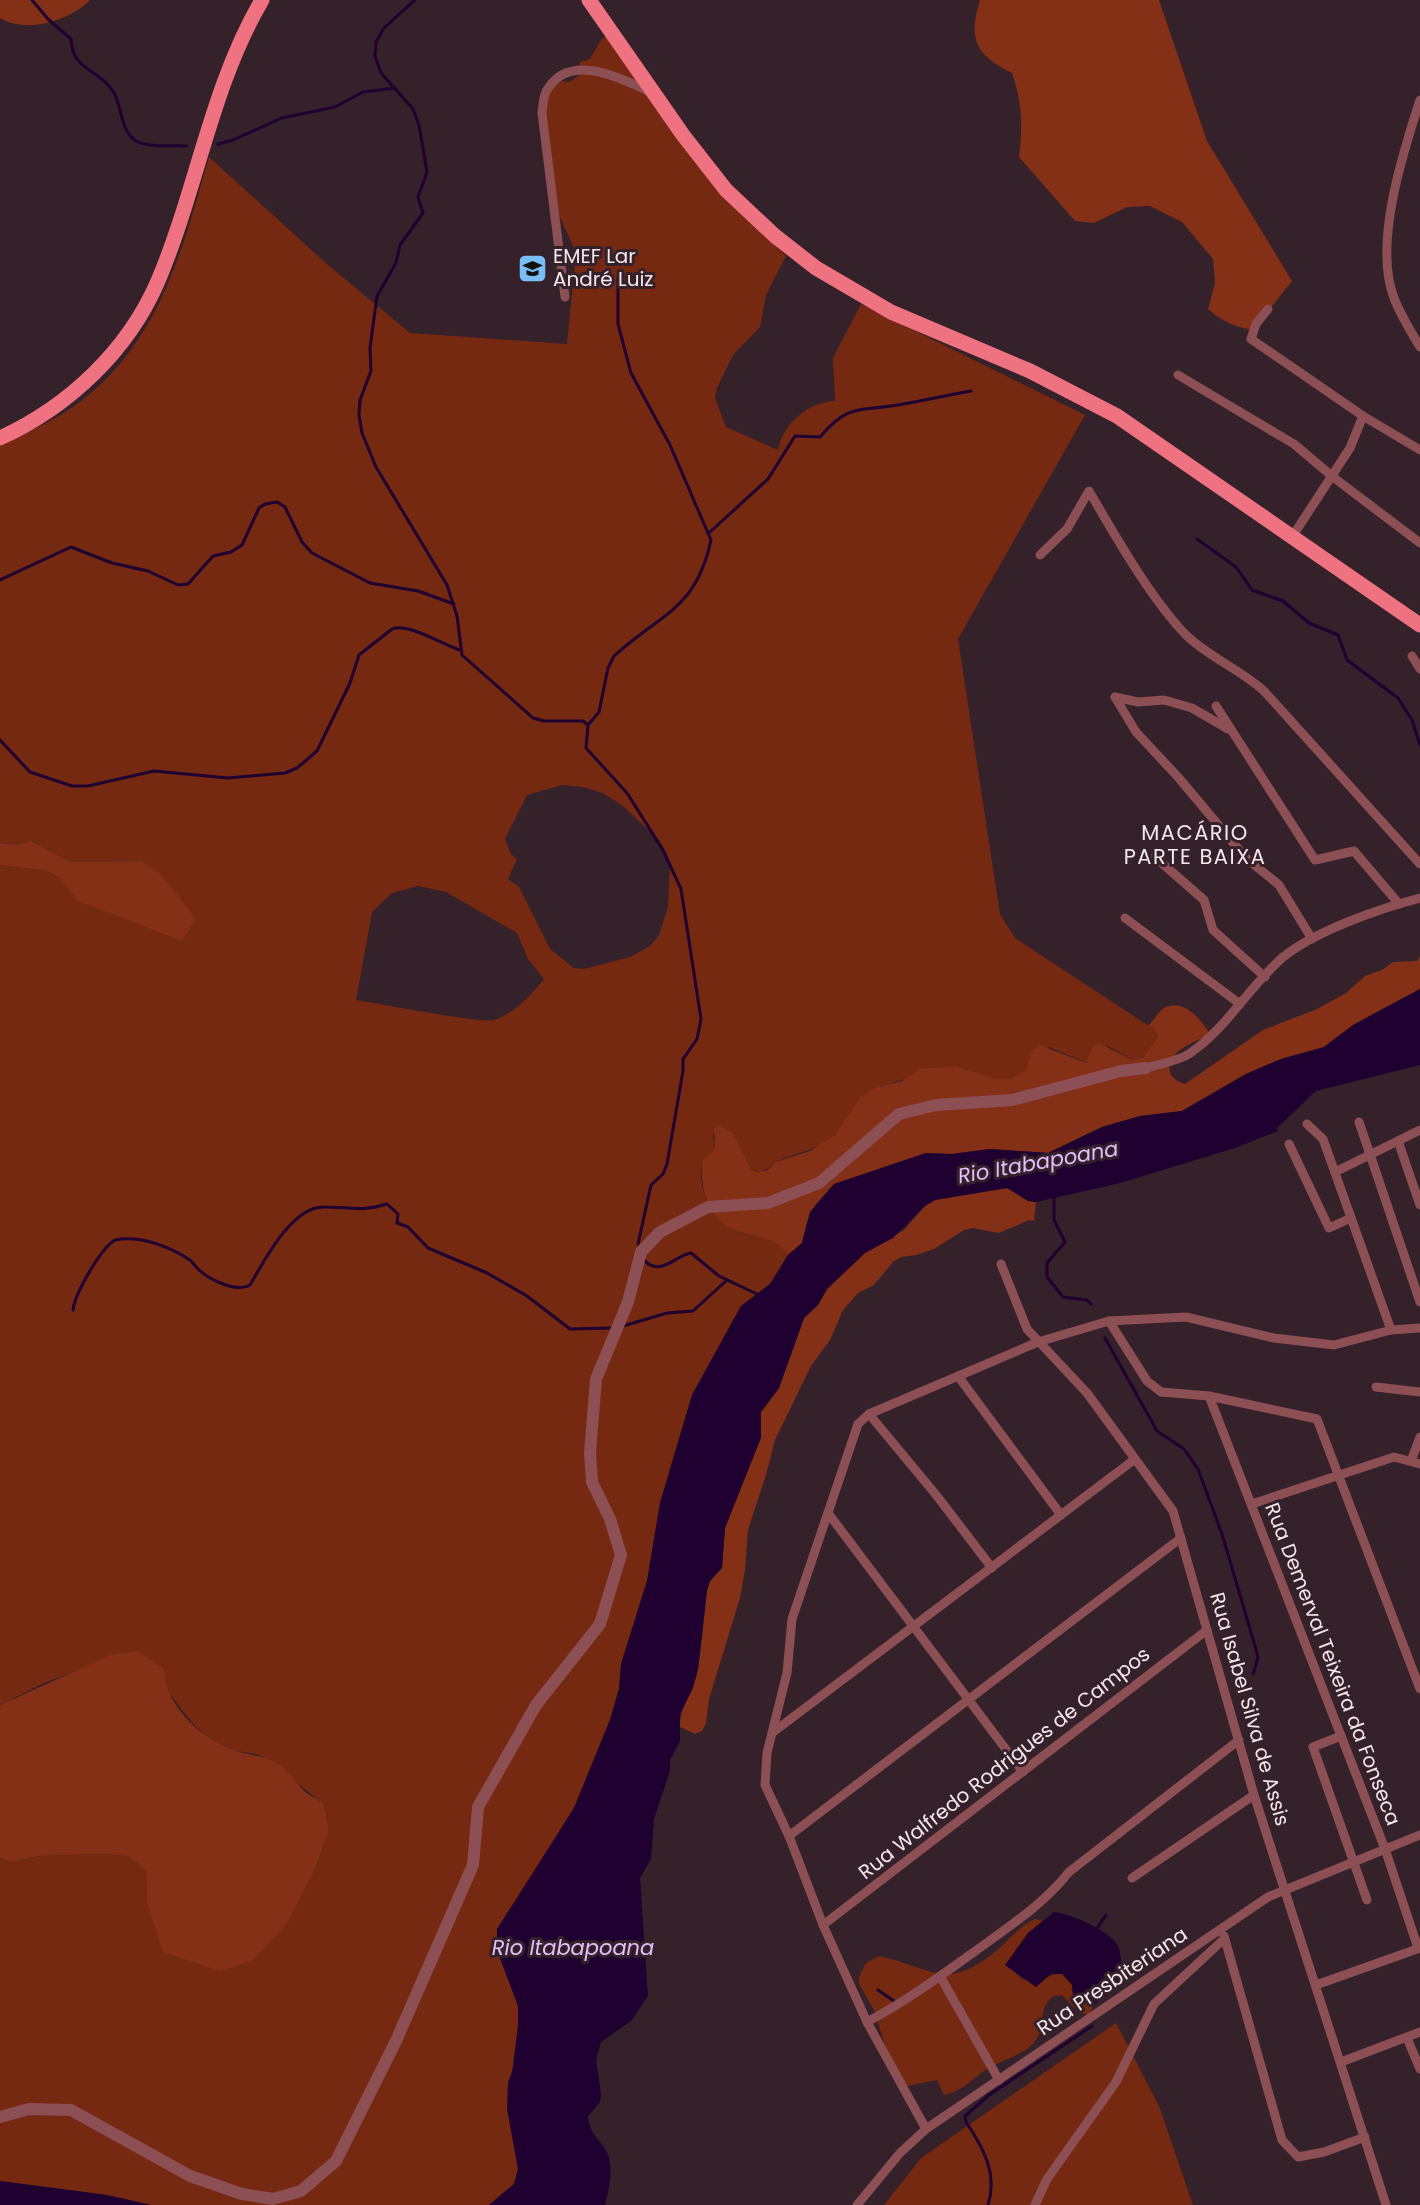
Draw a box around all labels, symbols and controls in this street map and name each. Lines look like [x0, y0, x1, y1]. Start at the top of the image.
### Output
place label: EMEF Lar André Luiz [553, 242, 653, 293]
school or university icon: EMEF Lar André Luiz [516, 252, 548, 284]
district label: MACÁRIO PARTE BAIXA [1124, 818, 1266, 871]
water label: Rio Itabapoana [955, 1134, 1121, 1190]
street label: Rua Demerval Teixeira da Fonseca [1258, 1499, 1408, 1829]
street label: Rua Isabel Silva de Assis [1203, 1589, 1297, 1829]
street label: Rua Walfredo Rodrigues de Campos [852, 1640, 1156, 1886]
street label: Rua Presbiteriana [1031, 1920, 1193, 2042]
water label: Rio Itabapoana [492, 1933, 654, 1962]

